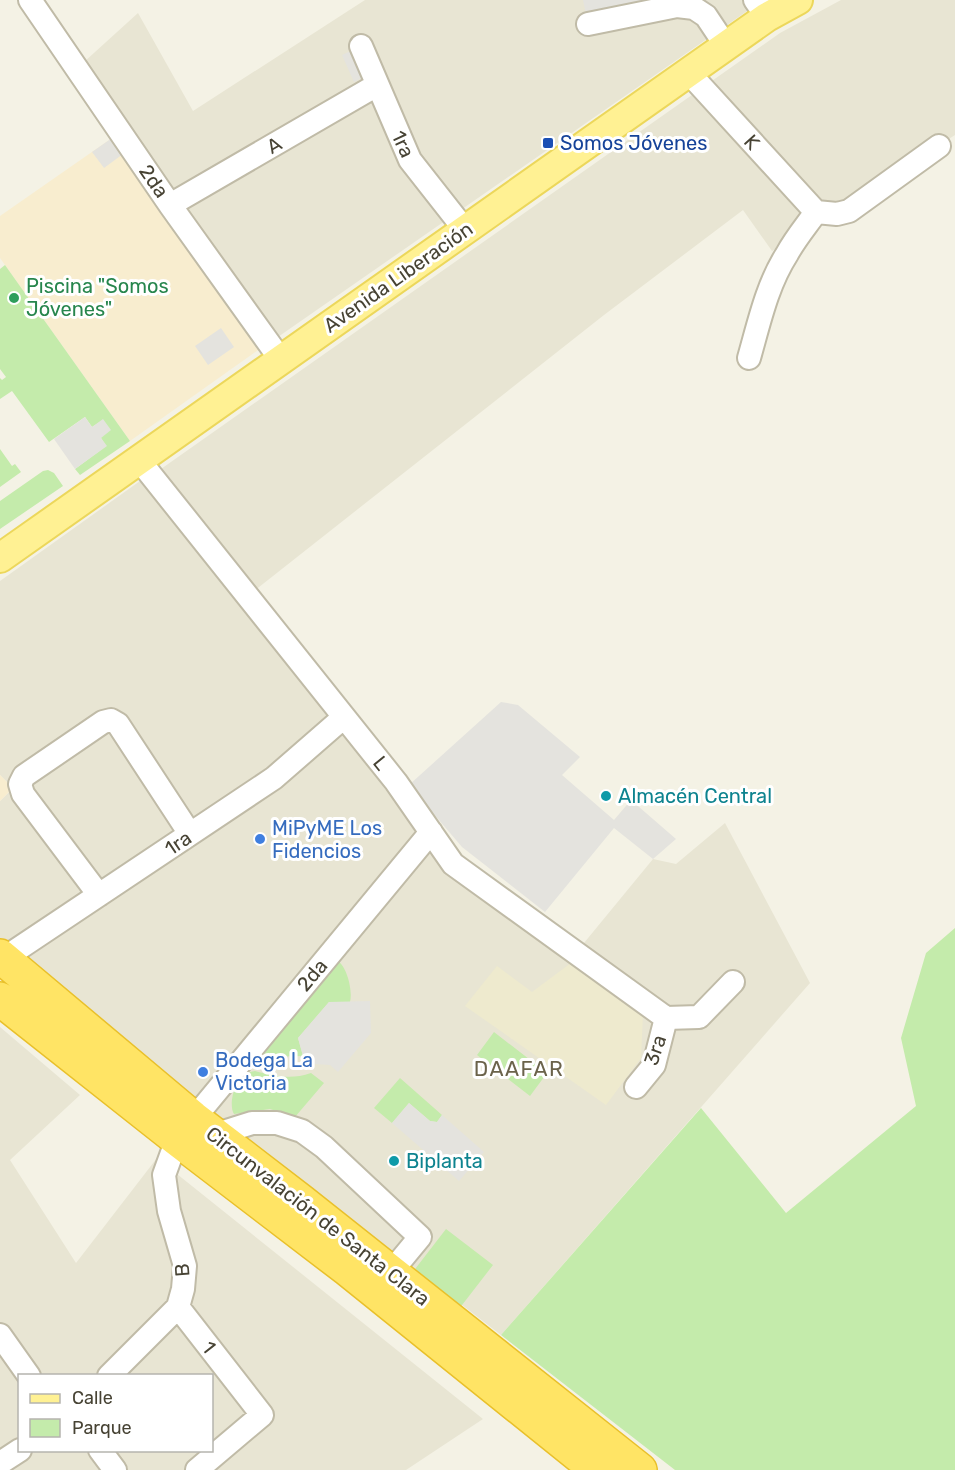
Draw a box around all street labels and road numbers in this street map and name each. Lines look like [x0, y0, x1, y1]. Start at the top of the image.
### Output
street label: 1ra [386, 127, 420, 161]
street label: K [739, 129, 765, 155]
street label: A [262, 131, 286, 159]
street label: 2da [134, 160, 174, 202]
street label: Avenida Liberación [319, 217, 477, 337]
street label: L [368, 751, 394, 775]
street label: 1ra [160, 825, 196, 861]
street label: 2da [292, 954, 332, 996]
street label: 3ra [639, 1032, 671, 1068]
street label: Circunvalación de Santa Clara [201, 1121, 435, 1311]
street label: B [170, 1262, 194, 1278]
street label: 1 [197, 1336, 221, 1358]

